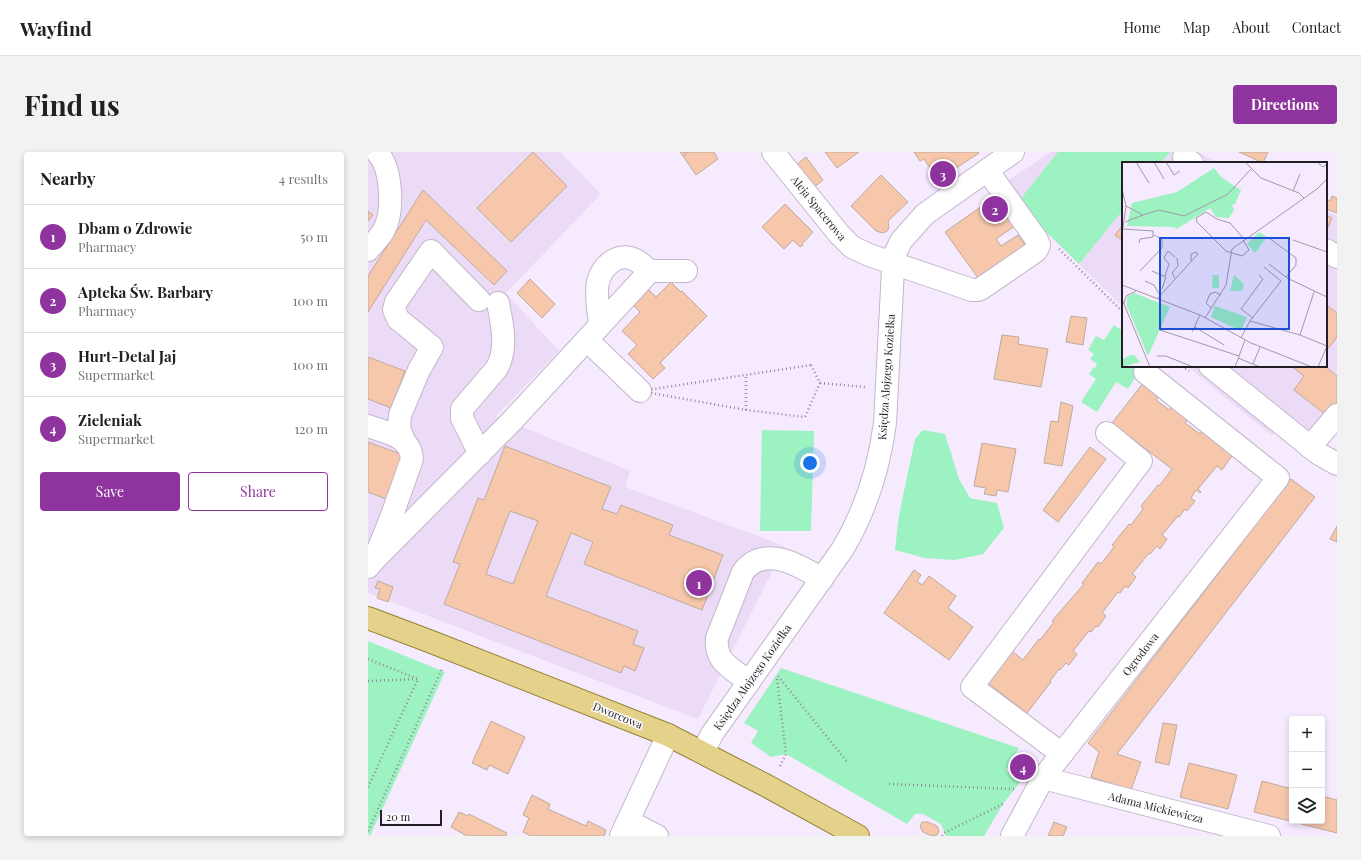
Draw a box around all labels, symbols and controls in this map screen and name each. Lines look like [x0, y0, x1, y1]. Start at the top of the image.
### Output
text: Wayfind [20, 15, 92, 41]
text: Home [1123, 18, 1161, 37]
text: Map [1183, 18, 1210, 37]
text: About [1232, 18, 1270, 37]
text: Contact [1292, 18, 1341, 37]
button: Directions [1233, 85, 1337, 124]
text: Find us [24, 86, 120, 123]
pin: 3 [930, 159, 956, 189]
inset map [1122, 162, 1327, 367]
text: Nearby [40, 167, 95, 189]
text: 4 results [279, 170, 328, 187]
street label: Aleja Spacerowa [787, 171, 850, 244]
pin: 2 [982, 194, 1008, 224]
text: Dbam o Zdrowie [78, 218, 192, 238]
text: 1 [51, 228, 55, 245]
text: 50 m [300, 228, 328, 245]
text: Pharmacy [78, 238, 136, 255]
text: Apteka Św. Barbary [78, 282, 213, 302]
text: 2 [50, 292, 56, 309]
text: 100 m [293, 292, 328, 309]
text: Pharmacy [78, 302, 136, 319]
street label: Księdza Alojzego Koziełka [874, 313, 898, 441]
text: Hurt-Detal Jaj [78, 346, 176, 366]
text: 3 [50, 356, 56, 373]
text: 100 m [293, 356, 328, 373]
text: Supermarket [78, 366, 154, 383]
text: Zieleniak [78, 410, 142, 430]
text: 4 [50, 420, 56, 437]
text: 120 m [294, 420, 328, 437]
text: Supermarket [78, 430, 154, 447]
your location [800, 453, 820, 473]
button: Save [40, 472, 180, 511]
button: Share [188, 472, 328, 511]
pin: 1 [686, 568, 712, 598]
street label: Księdza Alojzego Koziełka [710, 621, 795, 733]
street label: Ogrodowa [1118, 629, 1162, 679]
street label: Dworcowa [591, 698, 645, 732]
map controls [1289, 716, 1325, 824]
button: + [1289, 716, 1325, 752]
pin: 4 [1010, 752, 1036, 782]
button: − [1289, 752, 1325, 788]
street label: Adama Mickiewicza [1106, 788, 1206, 826]
button: layers [1289, 788, 1325, 824]
scale bar [380, 808, 442, 827]
text: 20 m [386, 809, 410, 824]

